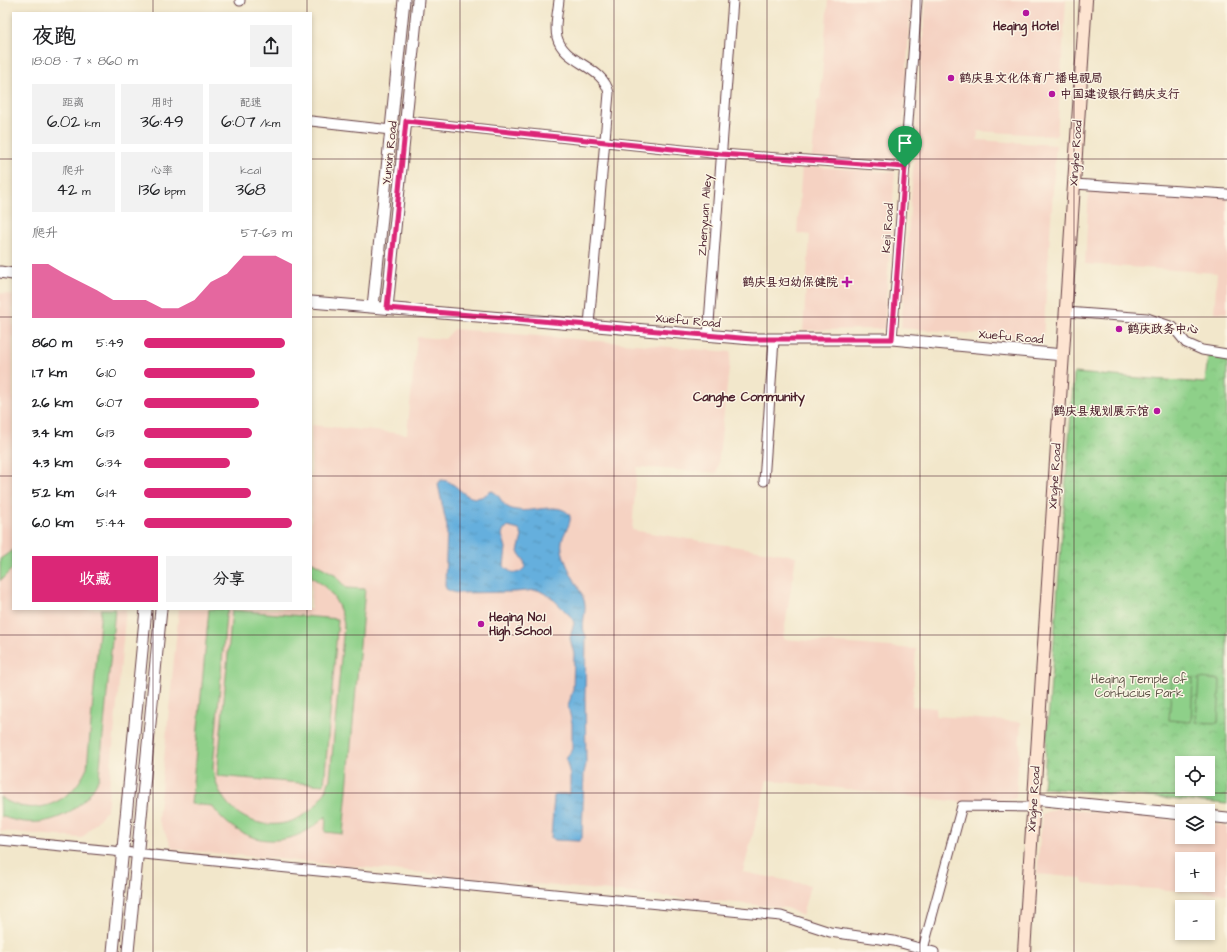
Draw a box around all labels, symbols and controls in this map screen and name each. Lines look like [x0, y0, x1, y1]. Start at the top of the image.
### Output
marker: Heqing Hotel [1021, 8, 1031, 18]
place label: Heqing Hotel [993, 18, 1059, 37]
text: 夜跑 [32, 21, 76, 52]
button: share [250, 25, 292, 67]
text: 18:08 · 7 × 860 m [32, 52, 138, 70]
place label: 鹤庆县文化体育广播电视局 [959, 70, 1103, 87]
marker: 鹤庆县文化体育广播电视局 [946, 73, 956, 83]
place label: 中国建设银行鹤庆支行 [1060, 86, 1180, 103]
marker: 中国建设银行鹤庆支行 [1047, 89, 1057, 99]
text: 距离 [62, 95, 84, 110]
text: 用时 [151, 95, 173, 110]
text: 配速 [240, 95, 262, 110]
text: 6.02 [47, 110, 80, 134]
text: 36:49 [140, 110, 184, 134]
text: 6:07 [221, 110, 256, 134]
text: km [80, 116, 100, 131]
text: /km [256, 116, 280, 131]
street label: Xinghe Road [1065, 119, 1088, 187]
street label: Yunxin Road [378, 120, 402, 186]
pin [888, 126, 922, 167]
icon: arrive [894, 132, 916, 154]
text: 爬升 [62, 163, 84, 178]
text: 心率 [151, 163, 173, 178]
text: kcal [240, 163, 261, 178]
street label: Zhenyuan Alley [694, 173, 717, 257]
text: 42 [56, 178, 78, 202]
text: 136 [139, 178, 160, 202]
text: 368 [235, 178, 266, 202]
text: m [78, 184, 90, 199]
text: bpm [160, 184, 185, 199]
street label: Keji Road [878, 202, 898, 254]
text: 爬升 [32, 224, 58, 242]
text: 57–63 m [241, 224, 292, 242]
place label: 鹤庆县妇幼保健院 [742, 274, 838, 291]
marker: 鹤庆县妇幼保健院 [841, 276, 853, 288]
street label: Xuefu Road [655, 310, 721, 332]
place label: 鹤庆政务中心 [1127, 321, 1199, 338]
marker: 鹤庆政务中心 [1114, 324, 1124, 334]
street label: Xuefu Road [978, 326, 1044, 348]
text: 860 m [32, 334, 72, 352]
text: 5:49 [96, 334, 124, 352]
text: 1.7 km [32, 364, 67, 382]
text: 6:10 [96, 364, 116, 382]
district label: Canghe Community [693, 388, 806, 408]
text: 2.6 km [32, 394, 73, 412]
text: 6:07 [96, 394, 123, 412]
place label: 鹤庆县规划展示馆 [1053, 403, 1149, 420]
marker: 鹤庆县规划展示馆 [1152, 406, 1162, 416]
text: 3.4 km [32, 424, 73, 442]
text: 6:13 [96, 424, 115, 442]
street label: Xinghe Road [1044, 442, 1067, 510]
text: 4.3 km [32, 454, 73, 472]
text: 6:34 [96, 454, 122, 472]
text: 5.2 km [32, 484, 74, 502]
text: 6:14 [96, 484, 117, 502]
text: 6.0 km [32, 514, 74, 532]
text: 5:44 [96, 514, 125, 532]
button: 收藏 [32, 556, 158, 602]
button: 分享 [166, 556, 292, 602]
place label: Heqing No.1 High School [489, 609, 552, 642]
marker: Heqing No.1 High School [476, 619, 486, 629]
park label: Heqing Temple of Confucius Park [1091, 671, 1188, 702]
map controls [1175, 756, 1215, 940]
button: locate [1175, 756, 1215, 796]
street label: Xinghe Road [1023, 765, 1046, 833]
button: layers [1175, 804, 1215, 844]
button: + [1175, 852, 1215, 892]
button: − [1175, 900, 1215, 940]

